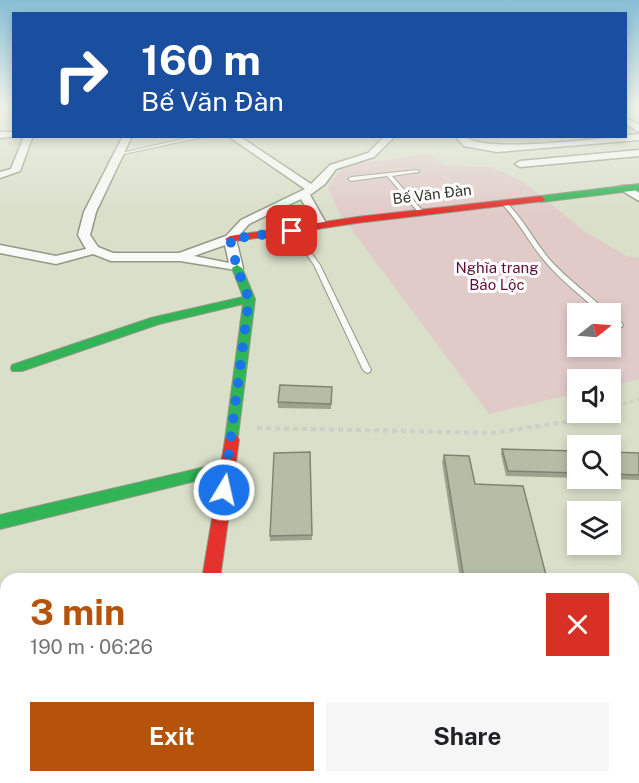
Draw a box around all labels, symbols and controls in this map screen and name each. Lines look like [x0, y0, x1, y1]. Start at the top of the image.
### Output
text: 160 m [141, 35, 261, 84]
icon: right [42, 36, 120, 114]
text: Bế Văn Đàn [141, 85, 284, 117]
street label: Bế Văn Đàn [392, 181, 472, 207]
pin [266, 205, 317, 256]
icon: arrive [275, 214, 308, 247]
park label: Nghĩa trang Bảo Lộc [455, 259, 539, 293]
north arrow [567, 303, 621, 357]
map controls [567, 303, 621, 555]
button: sound [567, 369, 621, 423]
button: search [567, 435, 621, 489]
position arrow [192, 458, 256, 522]
button: layers [567, 501, 621, 555]
text: 3 min [30, 591, 125, 633]
button: close [546, 593, 609, 656]
text: 190 m · 06:26 [30, 635, 153, 659]
button: Exit [30, 702, 314, 771]
button: Share [326, 702, 609, 771]

